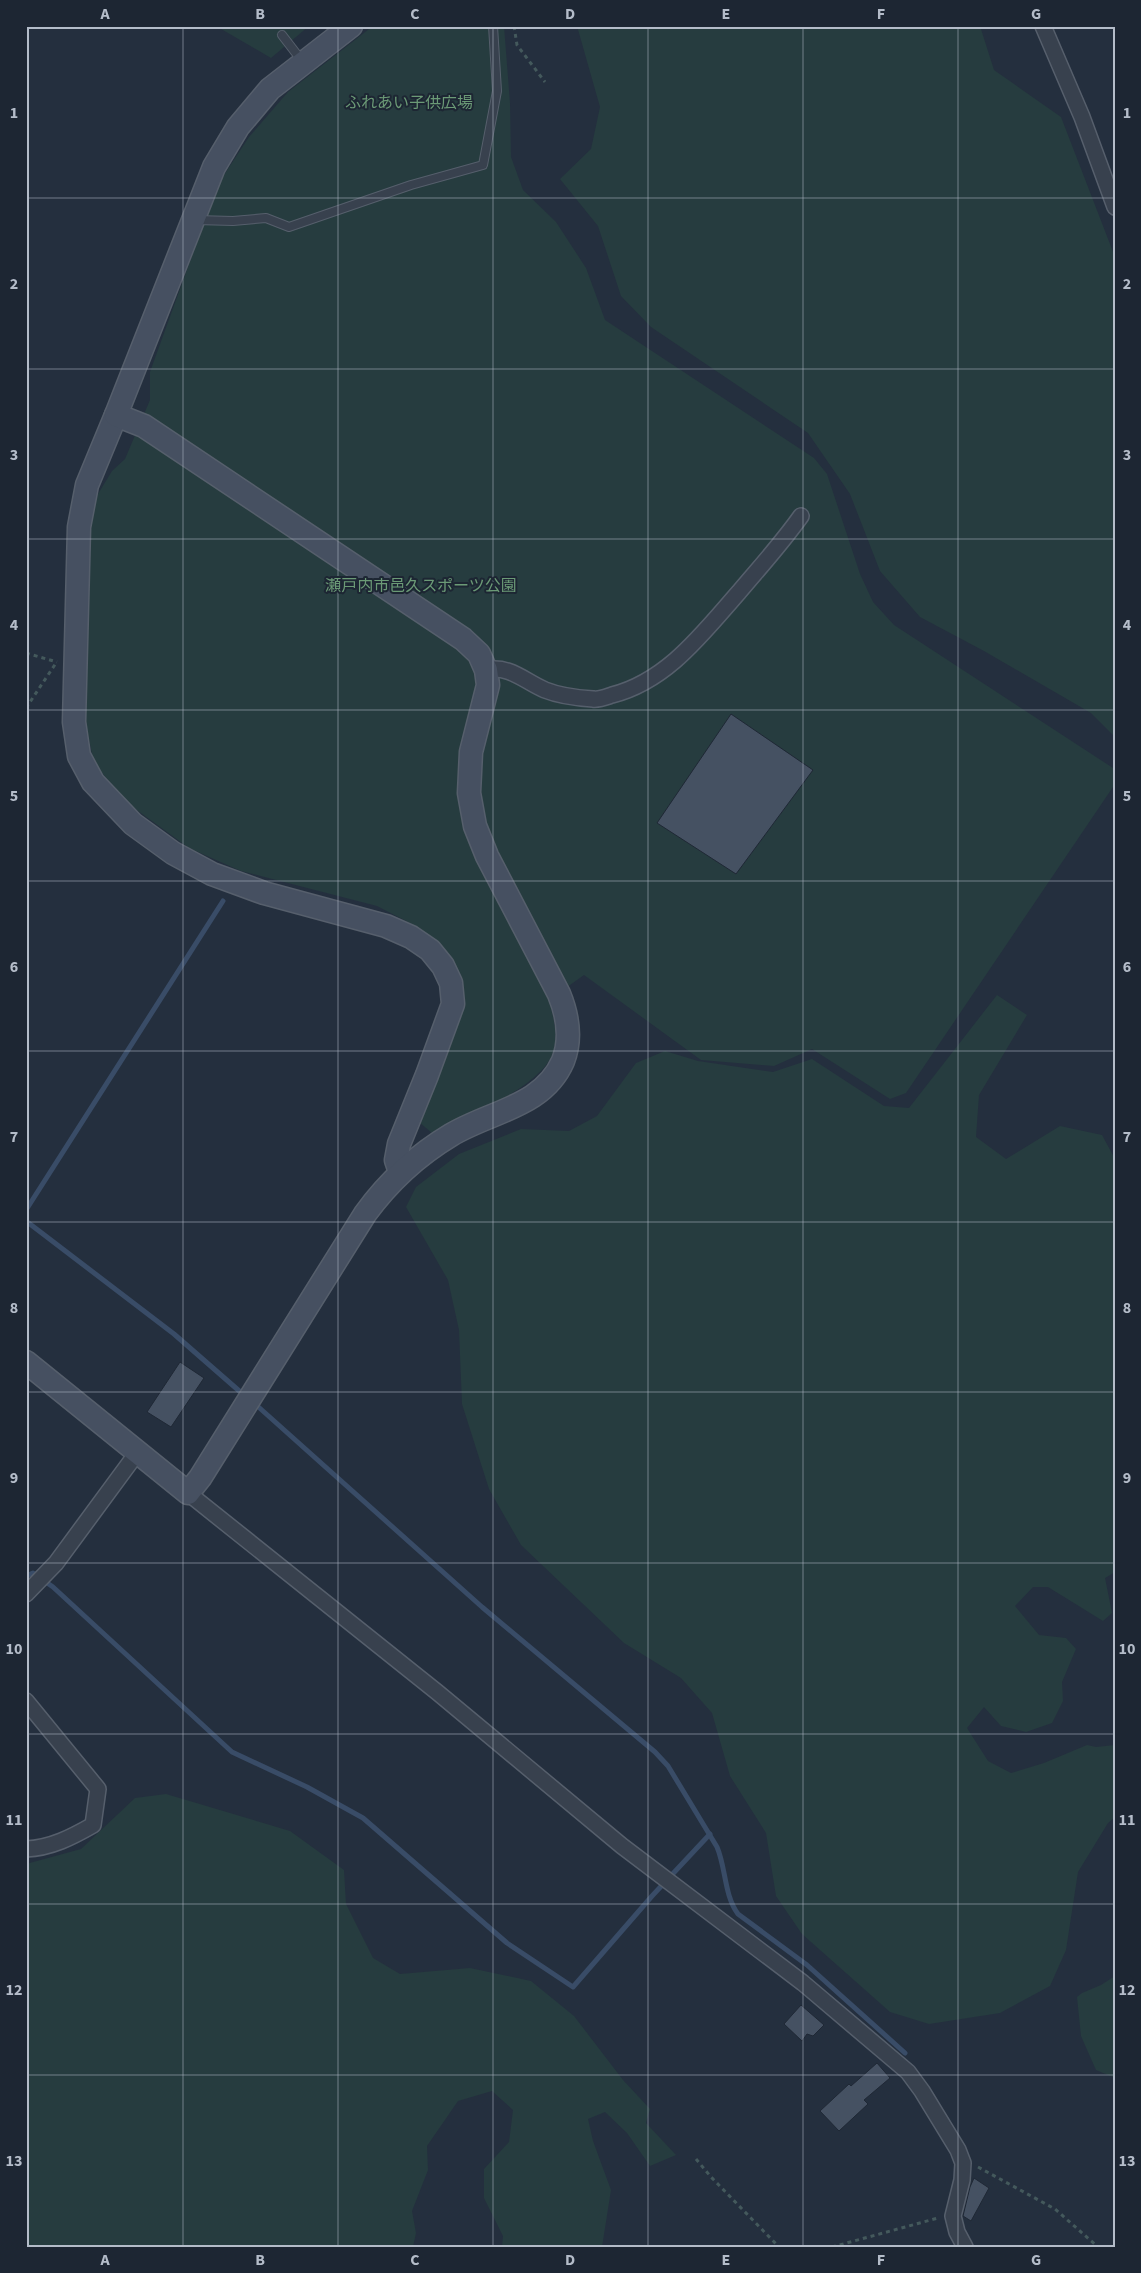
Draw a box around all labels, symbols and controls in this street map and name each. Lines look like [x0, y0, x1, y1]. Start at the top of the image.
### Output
text: A [99, 3, 110, 25]
text: B [255, 3, 265, 25]
text: C [410, 3, 420, 25]
text: D [565, 3, 575, 25]
text: E [722, 3, 730, 25]
text: F [877, 3, 885, 25]
text: G [1031, 3, 1041, 25]
park label: ふれあい子供広場 [345, 92, 473, 114]
text: 1 [10, 102, 18, 124]
text: 1 [1123, 102, 1131, 124]
text: 2 [10, 273, 18, 295]
text: 2 [1123, 273, 1131, 295]
text: 3 [10, 444, 18, 466]
text: 3 [1123, 444, 1131, 466]
park label: 瀬戸内市邑久スポーツ公園 [325, 575, 517, 597]
text: 4 [10, 614, 19, 636]
text: 4 [1123, 614, 1132, 636]
text: 5 [10, 785, 18, 807]
text: 5 [1123, 785, 1131, 807]
text: 6 [10, 956, 18, 978]
text: 6 [1123, 956, 1131, 978]
text: 7 [10, 1126, 18, 1148]
text: 7 [1123, 1126, 1131, 1148]
text: 8 [10, 1297, 18, 1319]
text: 8 [1123, 1297, 1131, 1319]
text: 9 [10, 1467, 18, 1489]
text: 9 [1123, 1467, 1131, 1489]
text: 10 [6, 1638, 22, 1660]
text: 10 [1119, 1638, 1135, 1660]
text: 11 [6, 1809, 22, 1831]
text: 11 [1119, 1809, 1135, 1831]
text: 12 [6, 1979, 22, 2001]
text: 12 [1119, 1979, 1135, 2001]
text: 13 [6, 2150, 22, 2172]
text: 13 [1119, 2150, 1135, 2172]
text: A [99, 2249, 110, 2271]
text: B [255, 2249, 265, 2271]
text: C [410, 2249, 420, 2271]
text: D [565, 2249, 575, 2271]
text: E [722, 2249, 730, 2271]
text: F [877, 2249, 885, 2271]
text: G [1031, 2249, 1041, 2271]

